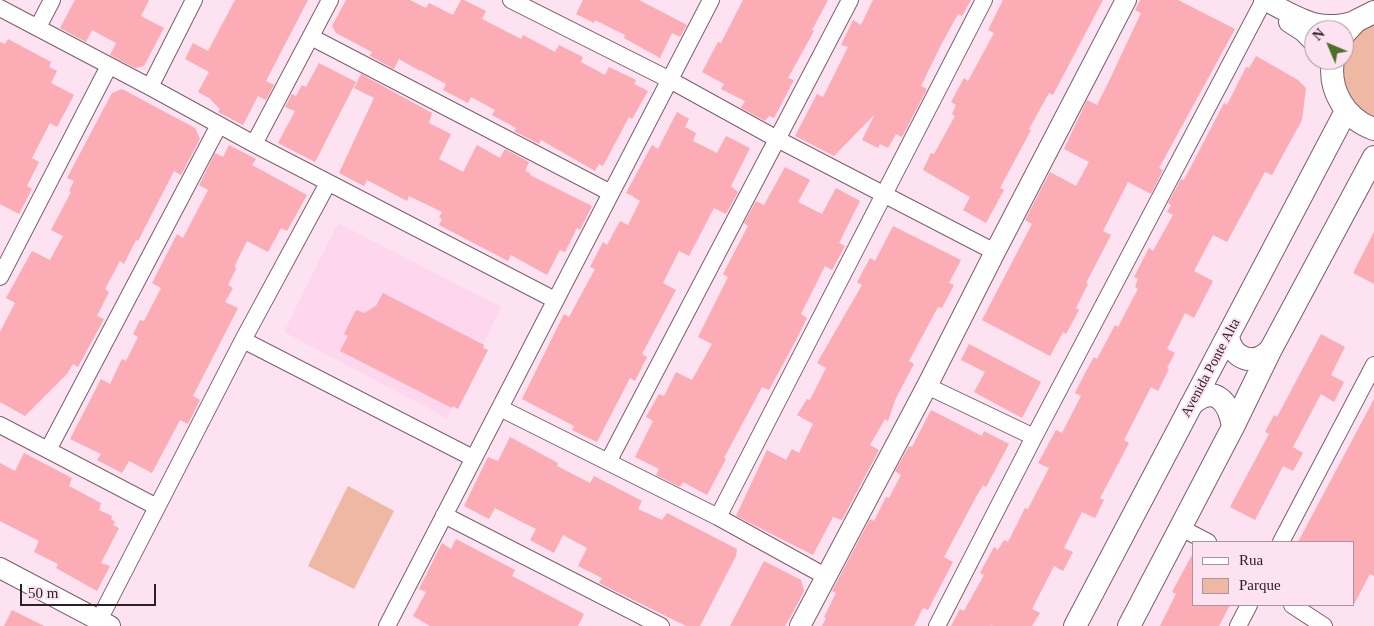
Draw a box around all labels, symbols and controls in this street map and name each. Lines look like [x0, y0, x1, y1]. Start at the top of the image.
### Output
north arrow [1304, 20, 1354, 70]
text: N [1310, 26, 1328, 44]
street label: Avenida Ponte Alta [1178, 316, 1244, 420]
legend [1192, 541, 1354, 606]
text: Rua [1239, 552, 1263, 568]
scale bar [22, 574, 159, 606]
text: Parque [1239, 577, 1281, 593]
text: 50 m [28, 585, 58, 601]

